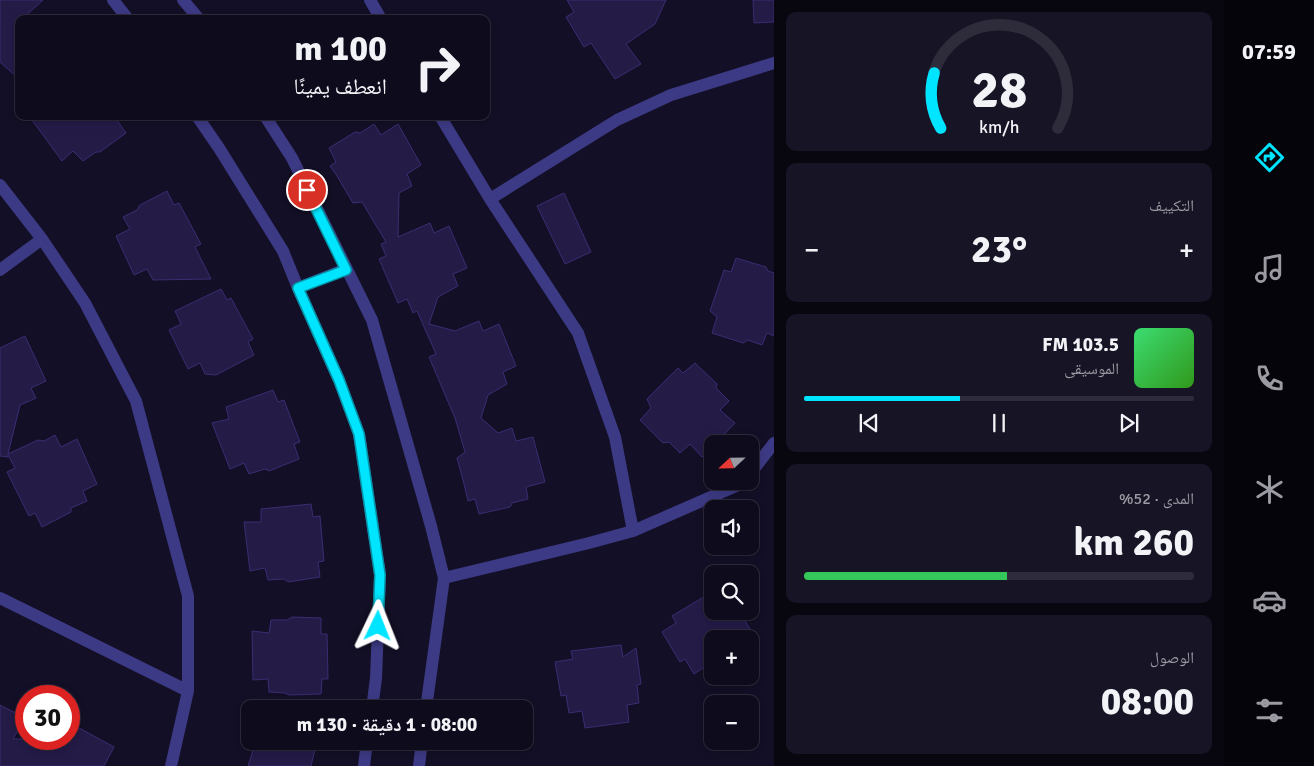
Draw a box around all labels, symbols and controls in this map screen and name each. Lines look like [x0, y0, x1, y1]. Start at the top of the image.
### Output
text: 100 m [294, 27, 387, 70]
icon: right [405, 35, 470, 100]
text: 07:59 [1242, 38, 1296, 65]
text: 28 [971, 58, 1027, 122]
text: انعطف يمينًا [293, 73, 387, 100]
text: km/h [979, 116, 1019, 138]
icon: directions [1252, 140, 1287, 175]
pin [286, 169, 328, 211]
icon: arrive [293, 176, 321, 204]
text: التكييف [1149, 196, 1194, 216]
text: 23° [971, 226, 1027, 273]
text: − [804, 233, 819, 267]
text: + [1179, 233, 1194, 267]
icon: music [1252, 251, 1287, 286]
text: 103.5 FM [1042, 333, 1119, 357]
text: الموسيقى [1064, 359, 1119, 379]
icon: phone [1252, 361, 1287, 396]
icon: previous [855, 409, 883, 437]
icon: pause [985, 409, 1013, 437]
icon: next [1115, 409, 1143, 437]
north arrow [704, 435, 759, 490]
map controls [704, 435, 759, 750]
icon: climate [1252, 472, 1287, 507]
text: المدى · 52% [1119, 489, 1194, 509]
button: sound [704, 500, 759, 555]
text: 260 km [1073, 519, 1194, 566]
button: search [704, 565, 759, 620]
icon: car [1252, 583, 1287, 618]
position arrow [351, 599, 403, 651]
button: + [704, 630, 759, 685]
text: الوصول [1150, 648, 1194, 668]
text: 08:00 [1101, 678, 1194, 725]
speed limit sign: 30 [15, 685, 80, 750]
icon: filters [1252, 693, 1287, 728]
button: − [704, 695, 759, 750]
text: 08:00 · 1 دقيقة · 130 m [297, 713, 477, 737]

